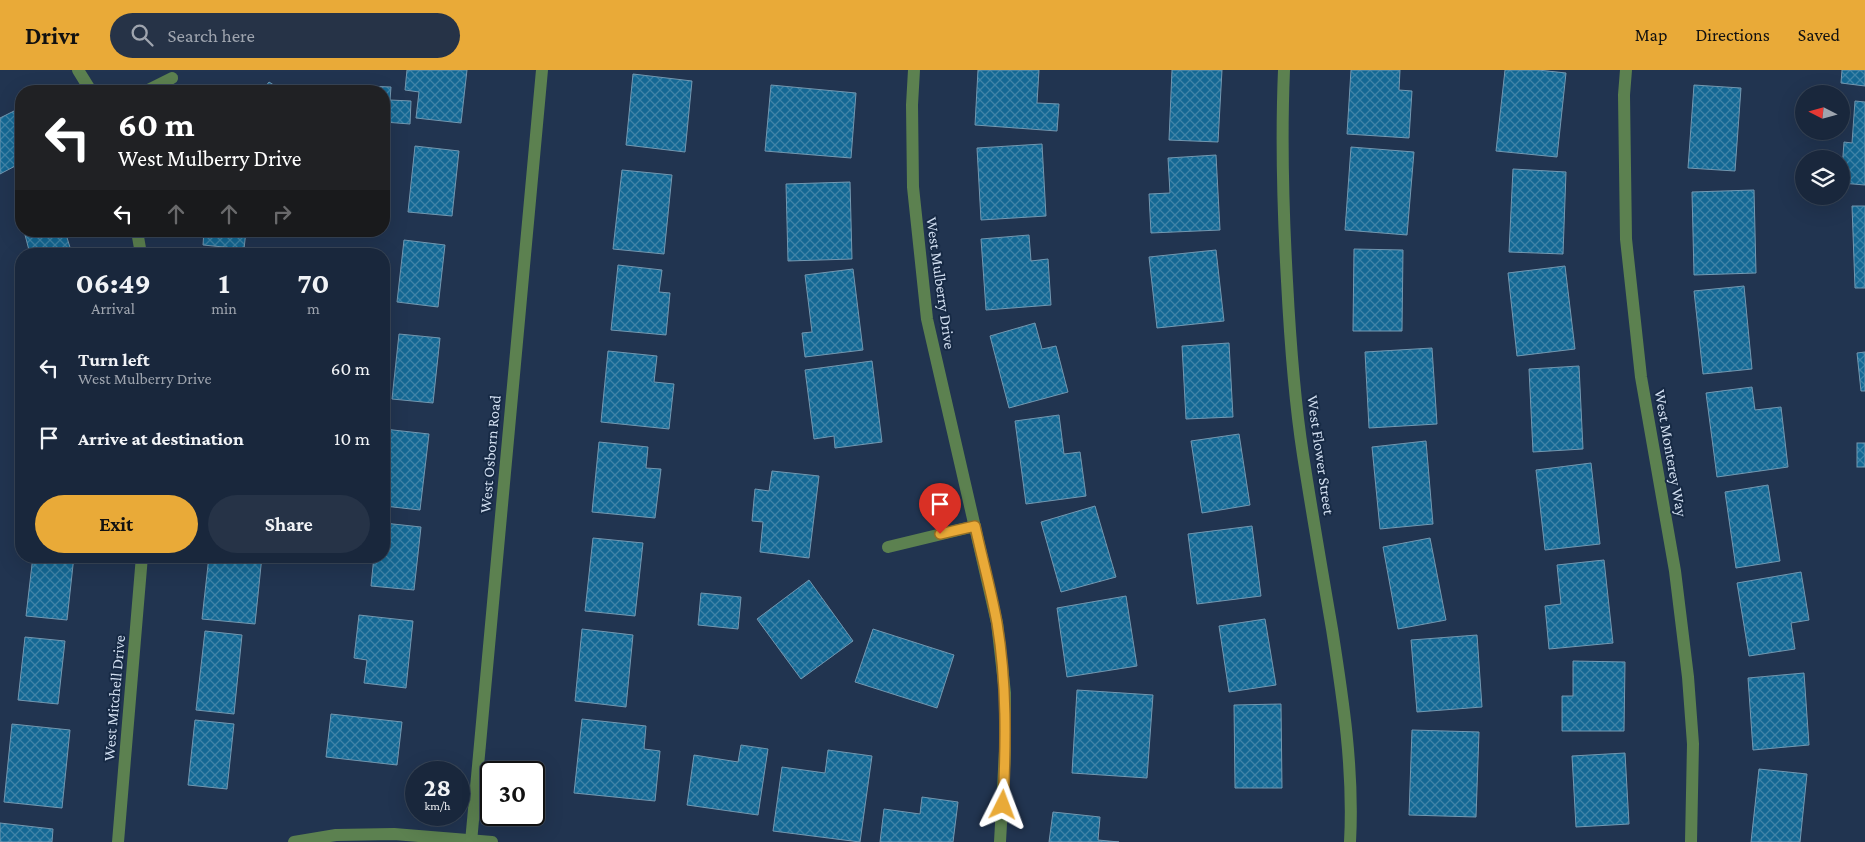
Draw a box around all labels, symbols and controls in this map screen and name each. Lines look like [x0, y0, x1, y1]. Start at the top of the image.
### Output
search box [110, 13, 460, 58]
icon: search [128, 21, 156, 49]
text: Drivr [25, 22, 80, 49]
text: Search here [168, 25, 255, 46]
text: Map [1635, 25, 1667, 45]
text: Directions [1695, 25, 1770, 45]
text: Saved [1798, 25, 1840, 45]
north arrow [1795, 85, 1850, 140]
map controls [1795, 85, 1850, 205]
icon: left [35, 105, 100, 170]
text: 60 m [118, 105, 195, 144]
text: West Mulberry Drive [118, 146, 301, 171]
button: layers [1795, 150, 1850, 205]
icon: left [109, 200, 137, 228]
icon: ahead [162, 200, 190, 228]
icon: ahead [215, 200, 243, 228]
icon: right [268, 200, 296, 228]
street label: West Mulberry Drive [922, 216, 959, 350]
text: 06:49 [75, 266, 151, 299]
text: 1 [218, 266, 230, 299]
text: 70 [297, 266, 330, 299]
text: Arrival [91, 300, 135, 317]
text: min [211, 300, 237, 317]
text: m [307, 300, 320, 317]
text: Turn left [78, 349, 150, 370]
icon: left [35, 354, 63, 382]
text: 60 m [331, 358, 370, 379]
text: West Mulberry Drive [78, 370, 211, 387]
street label: West Monterey Way [1650, 388, 1691, 519]
street label: West Osborn Road [476, 394, 504, 514]
street label: West Flower Street [1304, 394, 1338, 517]
icon: arrive [35, 424, 63, 452]
text: Arrive at destination [78, 428, 244, 449]
text: 10 m [334, 428, 370, 449]
pin [919, 483, 961, 534]
icon: arrive [926, 490, 954, 518]
button: Exit [35, 495, 198, 553]
button: Share [208, 495, 370, 553]
street label: West Mitchell Drive [100, 634, 128, 762]
speed limit sign: 30 [480, 761, 545, 826]
text: 28 [424, 774, 451, 801]
position arrow [976, 778, 1028, 830]
text: km/h [425, 799, 450, 813]

